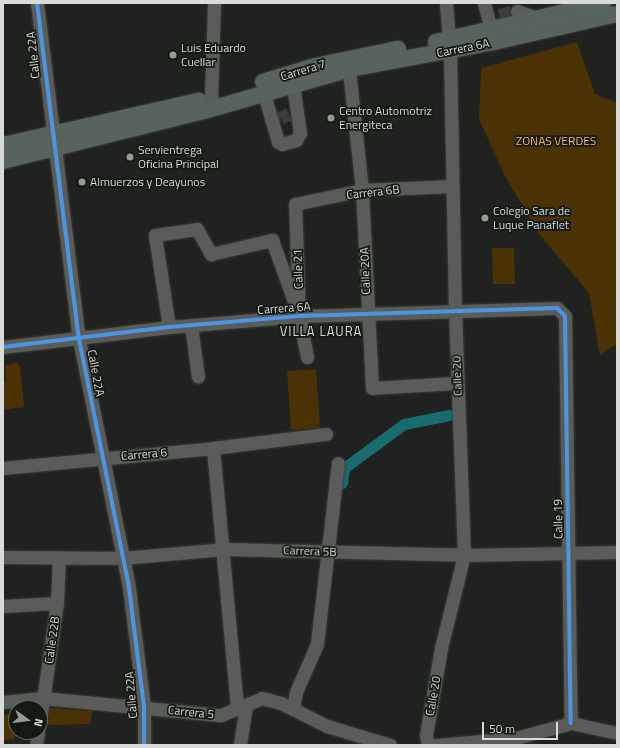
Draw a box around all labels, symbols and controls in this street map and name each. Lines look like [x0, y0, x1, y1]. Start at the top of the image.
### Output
street label: Calle 22A [23, 31, 43, 79]
street label: Carrera 6A [435, 36, 491, 60]
place label: Luis Eduardo Cuellar [181, 41, 246, 69]
marker: Luis Eduardo Cuellar [168, 50, 178, 60]
street label: Carrera 7 [279, 56, 327, 84]
place label: Centro Automotriz Energiteca [339, 104, 432, 132]
marker: Centro Automotriz Energiteca [326, 113, 336, 123]
park label: ZONAS VERDES [516, 134, 596, 148]
place label: Servientrega Oficina Principal [138, 143, 219, 171]
marker: Servientrega Oficina Principal [125, 152, 135, 162]
place label: Almuerzos y Deayunos [90, 175, 205, 189]
marker: Almuerzos y Deayunos [77, 177, 87, 187]
street label: Carrera 6B [346, 182, 400, 202]
place label: Colegio Sara de Luque Panaflet [493, 204, 570, 232]
marker: Colegio Sara de Luque Panaflet [480, 213, 490, 223]
street label: Calle 20A [357, 247, 373, 295]
street label: Calle 21 [290, 249, 306, 289]
street label: Carrera 6A [257, 299, 311, 317]
district label: VILLA LAURA [280, 323, 362, 339]
street label: Calle 22A [84, 348, 108, 398]
street label: Calle 20 [449, 356, 465, 396]
street label: Carrera 6 [120, 445, 168, 463]
street label: Calle 19 [550, 499, 566, 539]
street label: Carrera 5B [283, 543, 337, 559]
street label: Calle 22B [42, 615, 62, 665]
street label: Calle 22A [122, 671, 140, 719]
street label: Calle 20 [422, 675, 444, 717]
north arrow [8, 700, 48, 740]
street label: Carrera 5 [167, 702, 215, 722]
scale bar [484, 714, 560, 740]
text: N [30, 717, 47, 728]
text: 50 m [489, 719, 515, 738]

